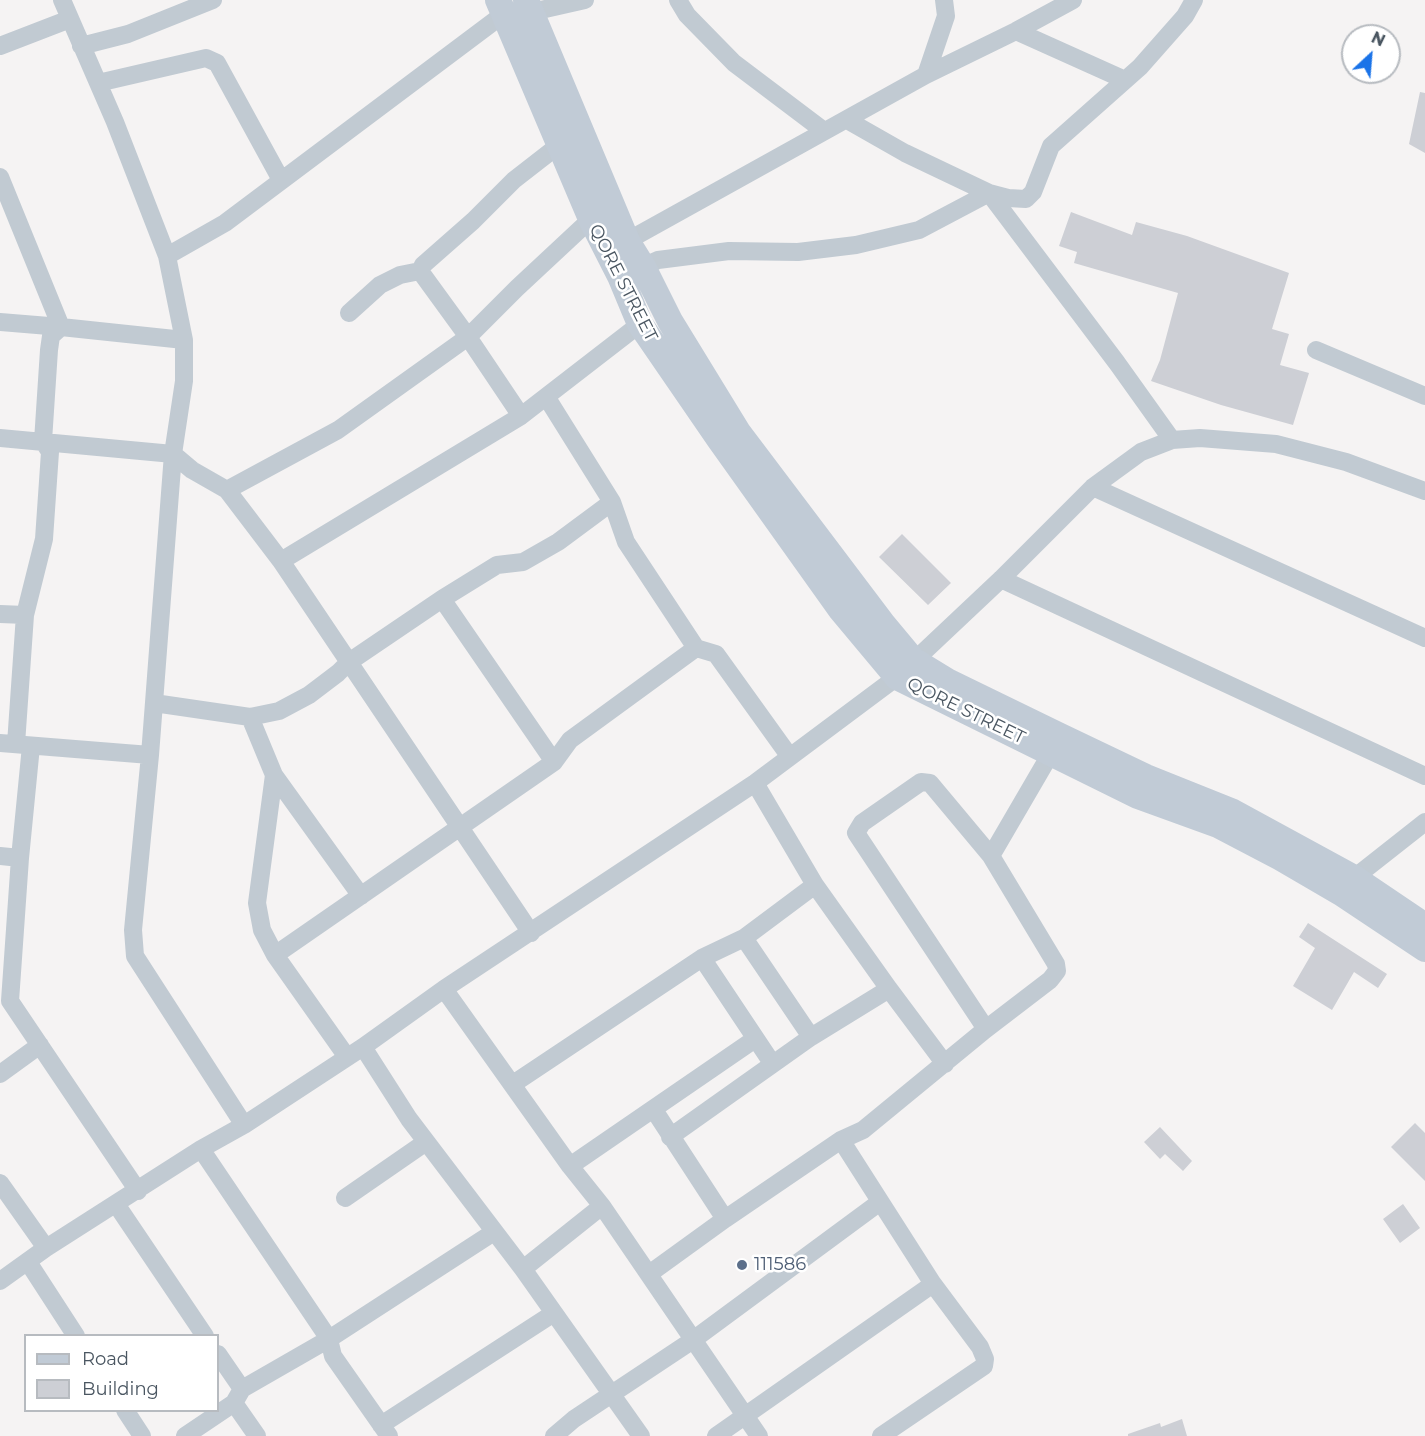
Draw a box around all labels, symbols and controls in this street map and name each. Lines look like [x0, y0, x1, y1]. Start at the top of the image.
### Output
north arrow [1341, 24, 1401, 84]
text: N [1368, 28, 1388, 51]
street label: QORE STREET [584, 221, 662, 345]
street label: QORE STREET [903, 673, 1029, 749]
place label: 111586 [754, 1254, 806, 1276]
marker: 111586 [735, 1258, 749, 1272]
legend [24, 1334, 219, 1412]
text: Road [82, 1348, 129, 1370]
text: Building [82, 1378, 159, 1400]

